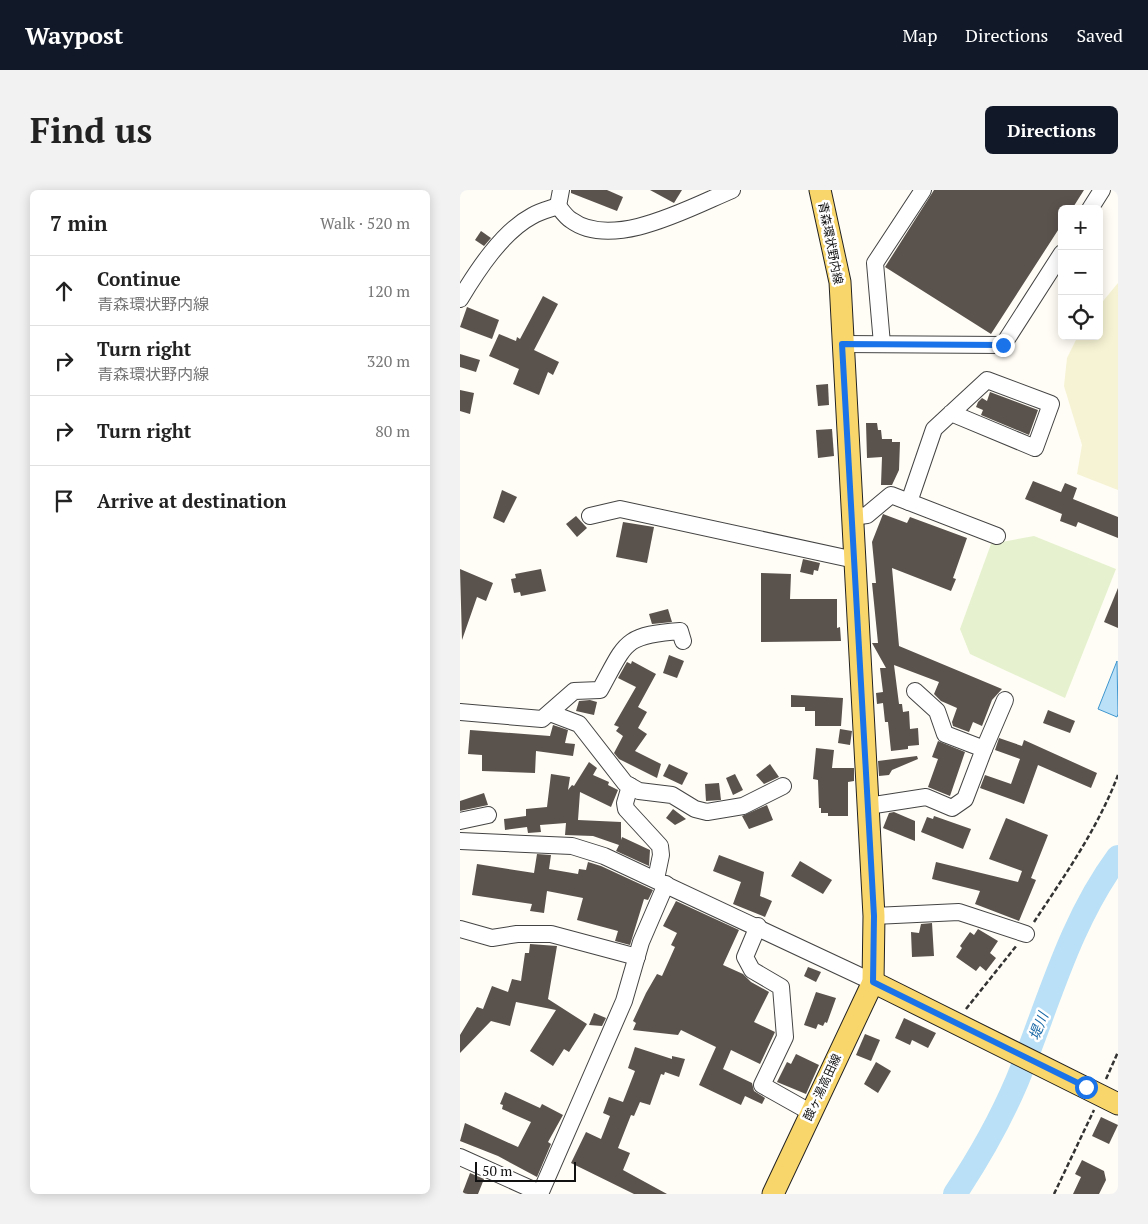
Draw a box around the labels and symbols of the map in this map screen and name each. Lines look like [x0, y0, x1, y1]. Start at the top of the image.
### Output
street label: 青森環状野内線 [816, 200, 846, 286]
route end [992, 334, 1015, 357]
water label: 堤川 [1024, 1008, 1053, 1042]
street label: 酸ヶ湯高田線 [800, 1051, 844, 1123]
route start [1075, 1076, 1098, 1099]
scale bar [475, 1159, 576, 1182]

